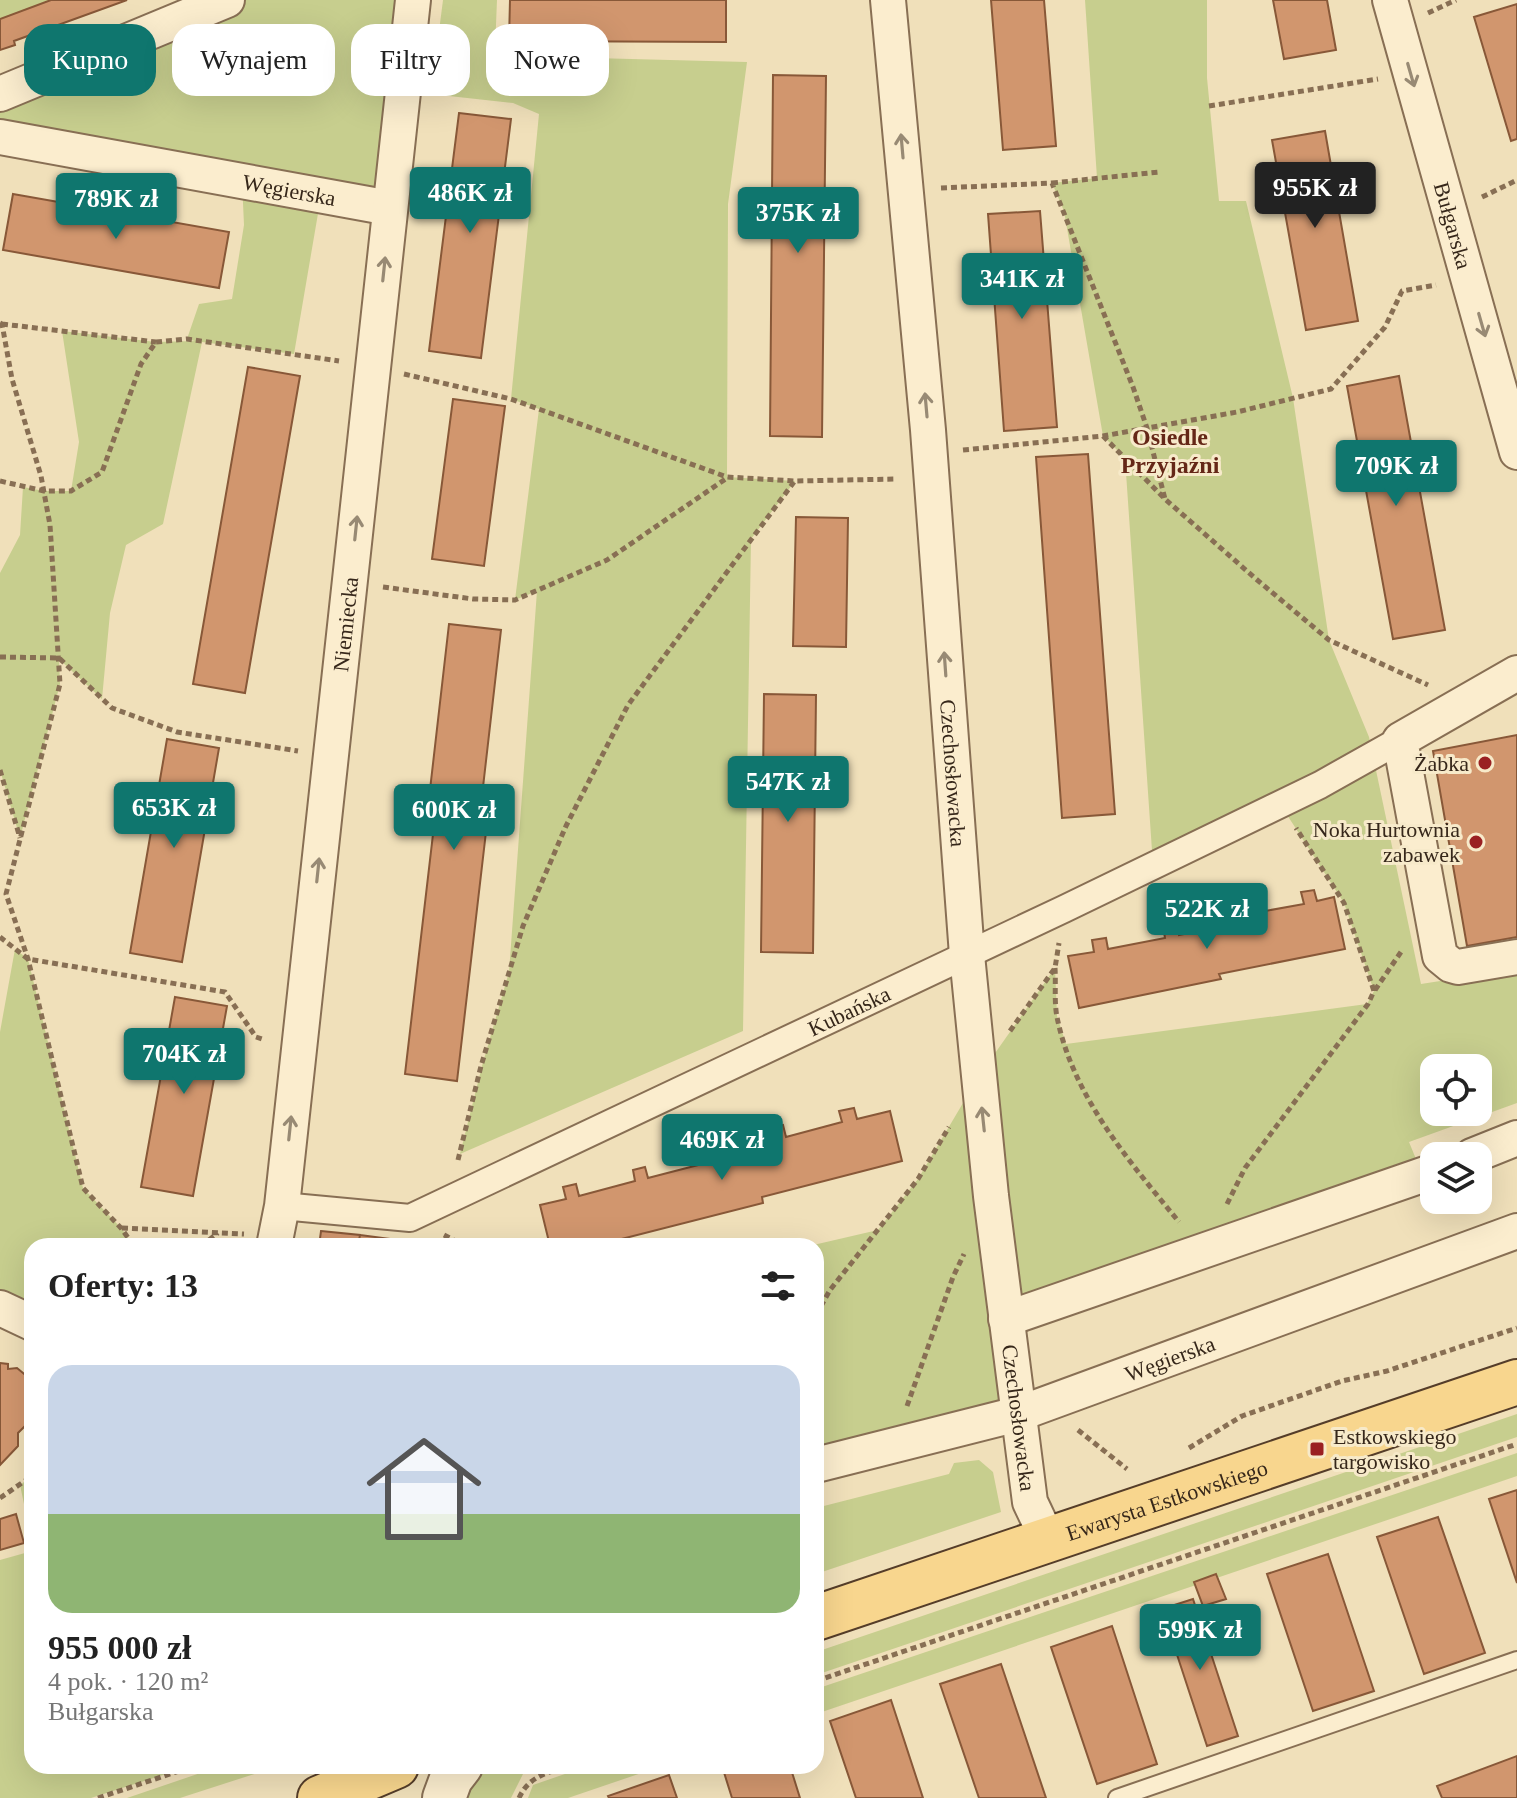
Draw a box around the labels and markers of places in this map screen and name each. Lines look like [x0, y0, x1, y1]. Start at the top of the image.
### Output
pin: 955K zł [1241, 162, 1389, 230]
pin: 486K zł [396, 167, 544, 235]
pin: 789K zł [42, 173, 190, 241]
pin: 375K zł [724, 187, 872, 255]
pin: 341K zł [948, 253, 1096, 321]
pin: 709K zł [1322, 440, 1470, 508]
place label: Żabka [1414, 751, 1469, 776]
marker: Żabka [1476, 754, 1494, 772]
pin: 547K zł [714, 756, 862, 824]
pin: 653K zł [100, 782, 248, 850]
pin: 600K zł [380, 784, 528, 852]
place label: Noka Hurtownia zabawek [1313, 817, 1460, 867]
marker: Noka Hurtownia zabawek [1467, 833, 1485, 851]
pin: 522K zł [1133, 883, 1281, 951]
pin: 704K zł [110, 1028, 258, 1096]
pin: 469K zł [648, 1114, 796, 1182]
place label: Estkowskiego targowisko [1333, 1424, 1456, 1474]
marker: Estkowskiego targowisko [1308, 1440, 1326, 1458]
pin: 599K zł [1126, 1604, 1274, 1672]

